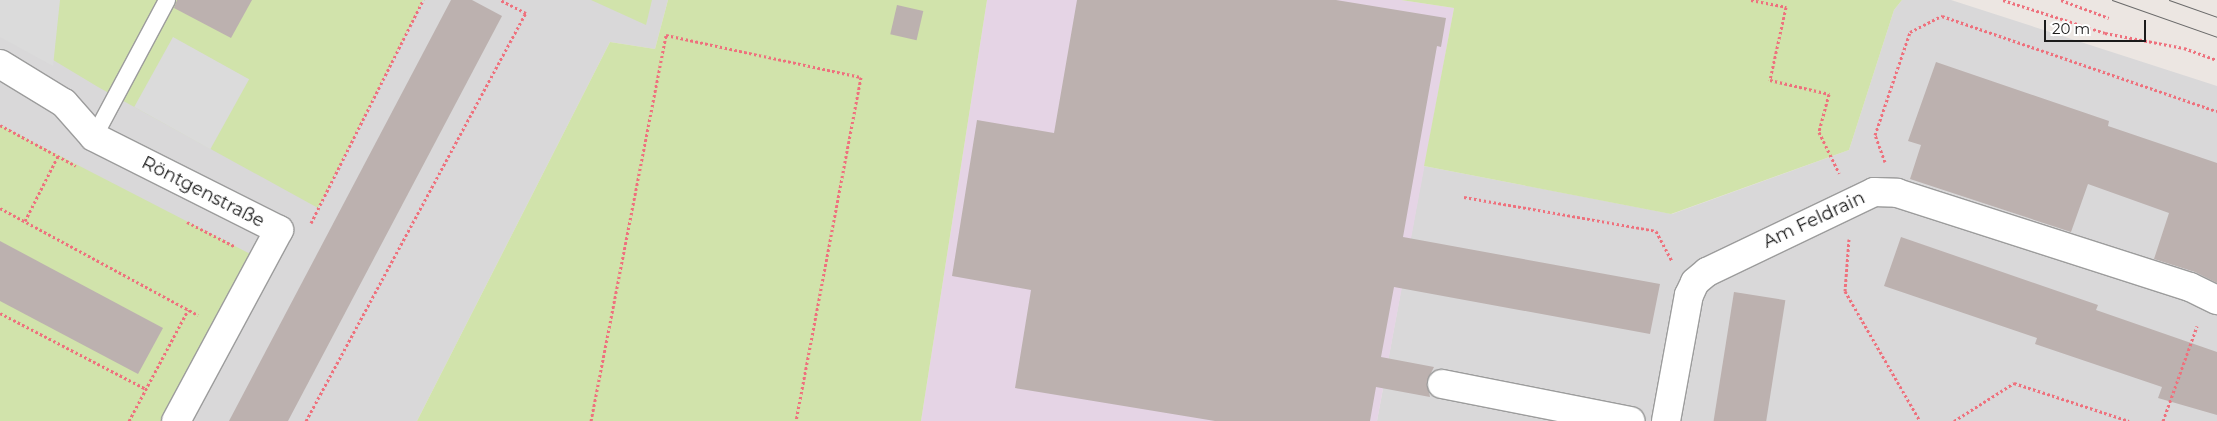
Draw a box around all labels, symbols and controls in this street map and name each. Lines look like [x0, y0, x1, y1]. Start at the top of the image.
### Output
scale bar [2047, 10, 2150, 42]
text: 20 m [2052, 19, 2090, 38]
street label: Röntgenstraße [138, 152, 268, 232]
street label: Am Feldrain [1760, 187, 1868, 253]

